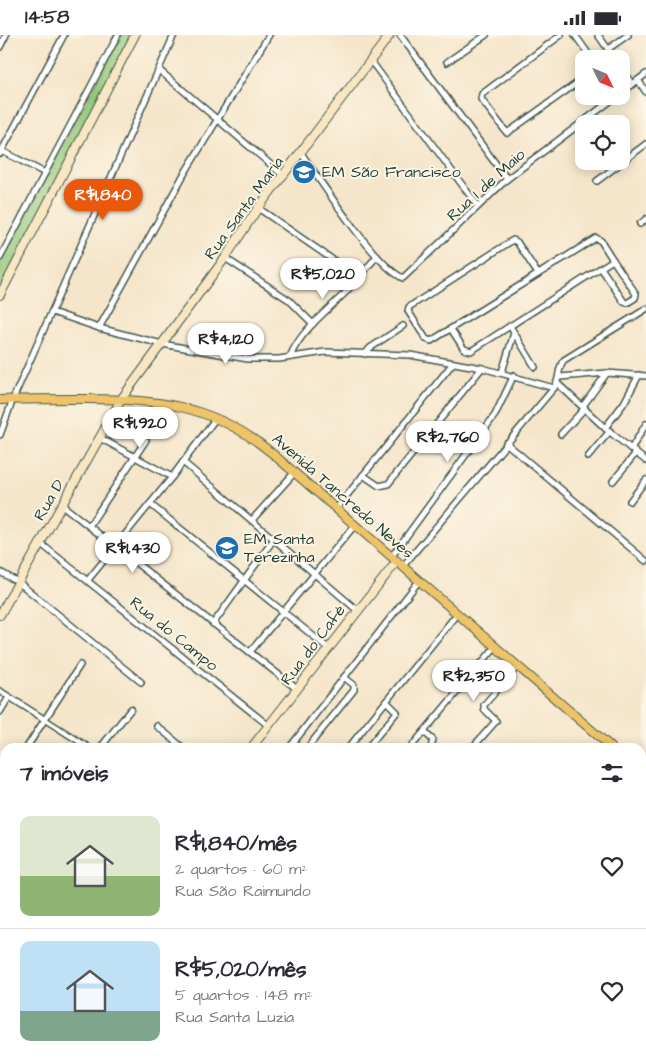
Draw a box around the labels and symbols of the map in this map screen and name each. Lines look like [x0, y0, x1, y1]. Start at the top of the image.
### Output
north arrow [575, 50, 630, 105]
street label: Rua 1 de Maio [442, 144, 530, 226]
street label: Rua Santa Maria [199, 152, 289, 264]
school or university icon: EM São Francisco [291, 159, 317, 185]
place label: EM São Francisco [322, 161, 461, 183]
pin: R$1,840 [57, 179, 149, 221]
pin: R$5,020 [277, 257, 369, 300]
pin: R$4,120 [180, 323, 272, 365]
pin: R$1,920 [94, 407, 186, 449]
pin: R$2,760 [402, 421, 494, 463]
street label: Avenida Tancredo Neves [267, 428, 419, 564]
street label: Rua D [28, 475, 70, 525]
place label: EM Santa Terezinha [244, 528, 315, 568]
pin: R$1,430 [87, 531, 179, 574]
school or university icon: EM Santa Terezinha [214, 535, 240, 561]
street label: Rua do Campo [125, 592, 223, 676]
street label: Rua do Café [276, 600, 351, 690]
pin: R$2,350 [428, 659, 520, 702]

